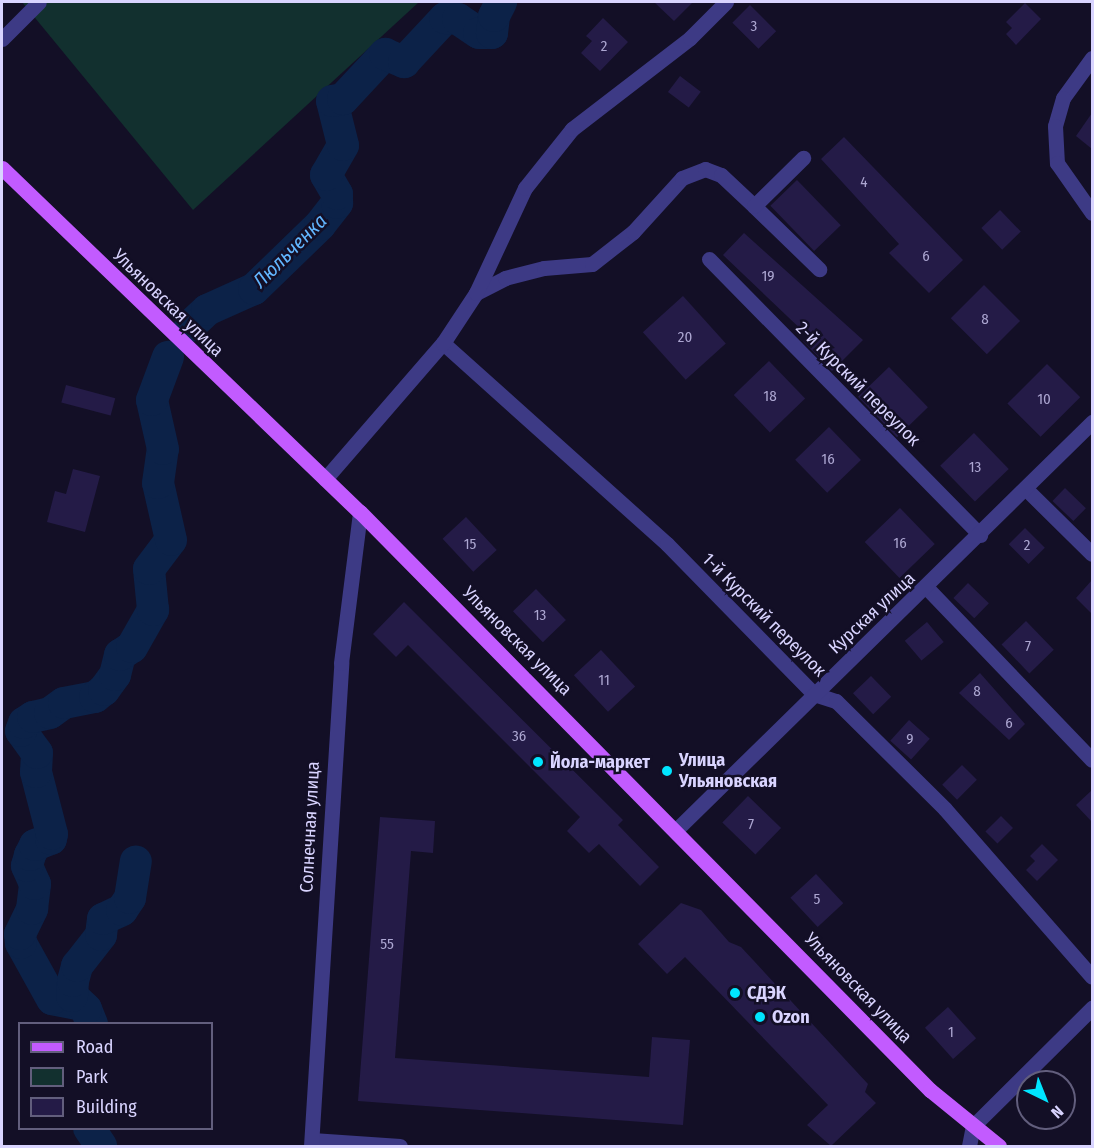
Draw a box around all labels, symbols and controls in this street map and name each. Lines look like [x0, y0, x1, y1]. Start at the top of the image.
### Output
house number: 3 [751, 18, 757, 36]
house number: 2 [601, 38, 607, 56]
house number: 4 [860, 174, 868, 192]
water label: Люльченка [248, 209, 332, 293]
street label: Ульяновская улица [108, 245, 228, 361]
house number: 6 [922, 248, 930, 266]
house number: 19 [761, 268, 775, 286]
house number: 8 [981, 311, 989, 329]
street label: 2-й Курский переулок [791, 317, 925, 451]
house number: 20 [678, 329, 692, 347]
house number: 18 [763, 388, 777, 406]
house number: 10 [1037, 391, 1051, 409]
house number: 16 [821, 451, 835, 469]
house number: 13 [969, 459, 981, 477]
house number: 16 [893, 535, 907, 553]
house number: 15 [464, 536, 476, 554]
house number: 2 [1024, 537, 1030, 555]
street label: 1-й Курский переулок [698, 549, 830, 681]
street label: Курская улица [824, 568, 920, 658]
street label: Ульяновская улица [458, 582, 576, 700]
house number: 13 [534, 607, 546, 625]
house number: 7 [1025, 638, 1031, 656]
house number: 11 [598, 672, 610, 690]
house number: 8 [973, 683, 981, 701]
house number: 6 [1005, 715, 1013, 733]
house number: 36 [512, 728, 526, 746]
house number: 9 [906, 731, 914, 749]
place label: Улица Ульяновская [679, 750, 777, 792]
place label: Йола-маркет [550, 751, 650, 773]
marker: Йола-маркет [531, 755, 545, 769]
street label: Солнечная улица [296, 761, 324, 893]
marker: Улица Ульяновская [660, 764, 674, 778]
house number: 7 [748, 816, 754, 834]
house number: 5 [814, 891, 820, 909]
street label: Ульяновская улица [800, 928, 916, 1048]
house number: 55 [380, 936, 394, 954]
place label: СДЭК [747, 982, 786, 1004]
marker: СДЭК [728, 986, 742, 1000]
place label: Ozon [772, 1006, 810, 1028]
marker: Ozon [753, 1010, 767, 1024]
legend [18, 1022, 213, 1130]
house number: 1 [948, 1024, 954, 1042]
text: Road [76, 1036, 113, 1058]
text: Park [76, 1066, 108, 1088]
north arrow [1016, 1070, 1076, 1130]
text: Building [76, 1096, 137, 1118]
text: N [1047, 1102, 1067, 1122]

